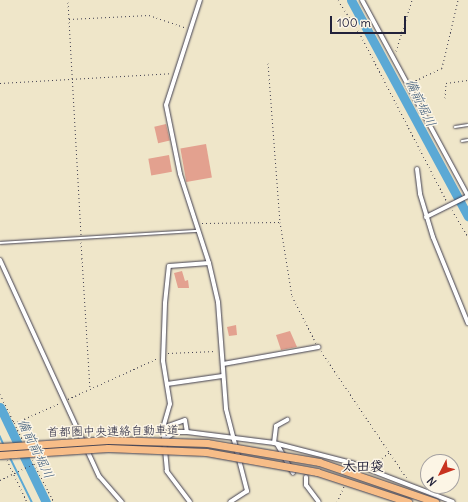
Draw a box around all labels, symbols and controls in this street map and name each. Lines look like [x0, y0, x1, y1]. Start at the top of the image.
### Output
scale bar [332, 8, 408, 34]
text: 100 m [337, 15, 371, 30]
water label: 備前堀川 [402, 76, 438, 130]
water label: 備前前堀川 [14, 416, 56, 482]
street label: 首都圏中央連絡自動車道 [47, 423, 179, 439]
north arrow [420, 454, 460, 494]
district label: 太田袋 [342, 458, 384, 474]
text: N [424, 474, 440, 489]

